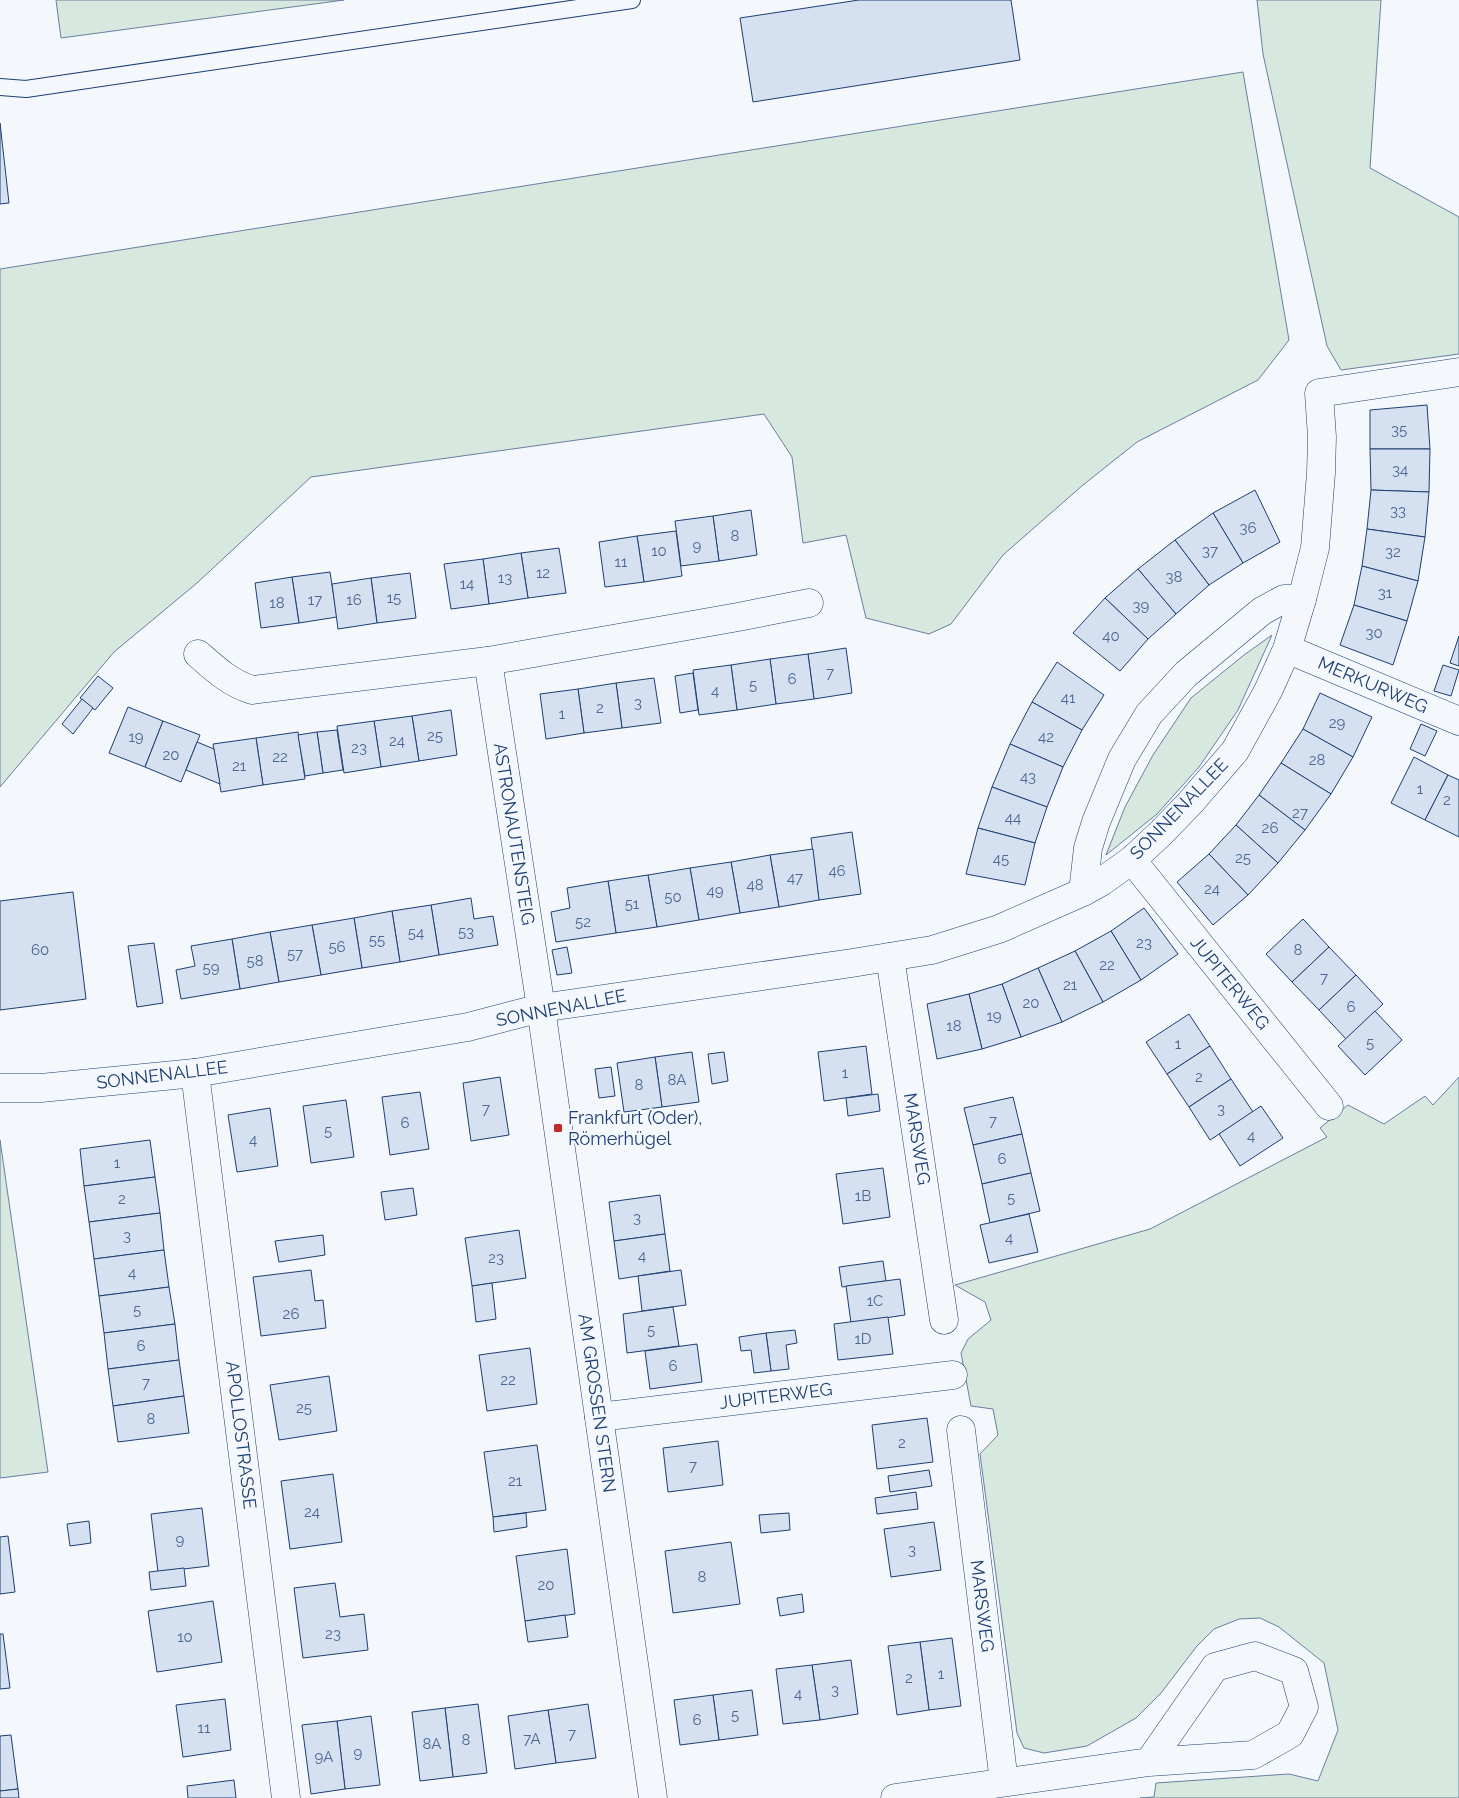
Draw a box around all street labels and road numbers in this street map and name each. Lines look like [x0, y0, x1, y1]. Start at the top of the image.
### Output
street label: MERKURWEG [1315, 652, 1431, 717]
street label: ASTRONAUTENSTEIG [490, 741, 539, 927]
street label: SONNENALLEE [1125, 754, 1232, 863]
street label: JUPITERWEG [1186, 932, 1274, 1033]
street label: SONNENALLEE [494, 985, 628, 1030]
street label: SONNENALLEE [95, 1056, 229, 1093]
street label: MARSWEG [900, 1091, 935, 1186]
street label: AM GROSSEN STERN [575, 1312, 620, 1494]
street label: APOLLOSTRASSE [222, 1360, 261, 1510]
street label: JUPITERWEG [718, 1378, 834, 1413]
street label: MARSWEG [966, 1559, 999, 1653]

